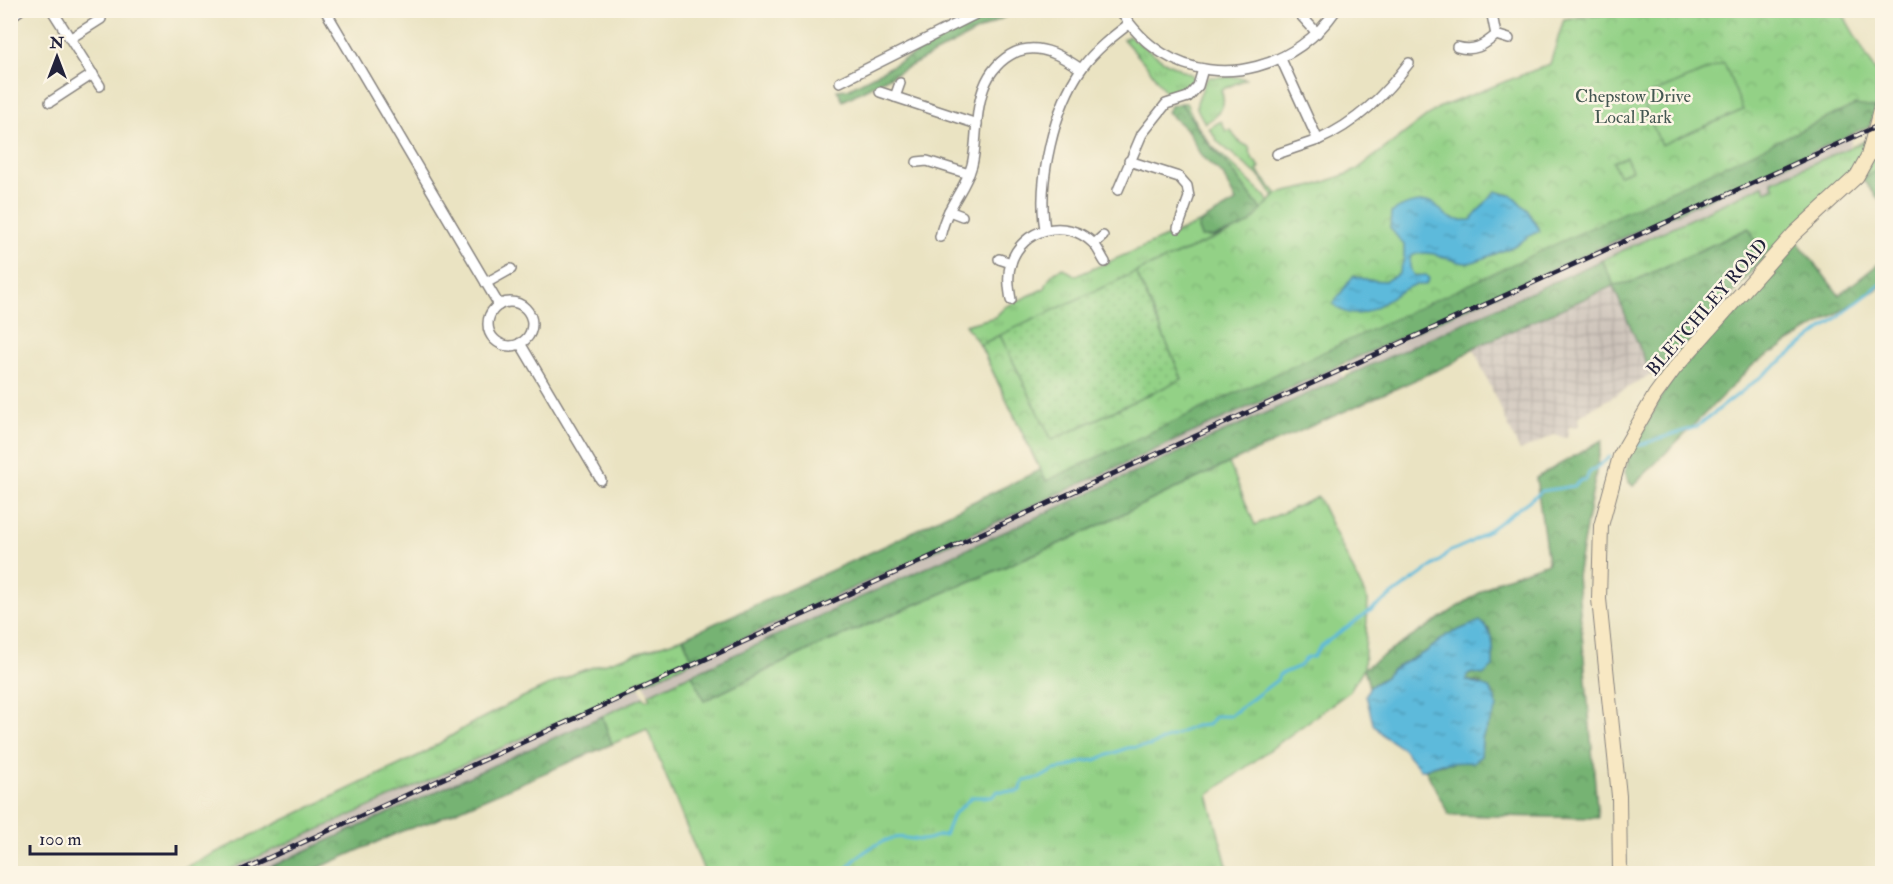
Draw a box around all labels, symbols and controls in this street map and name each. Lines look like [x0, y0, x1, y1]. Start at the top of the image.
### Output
north arrow [27, 27, 87, 87]
text: N [49, 33, 65, 53]
park label: Chepstow Drive Local Park [1575, 85, 1691, 129]
street label: BLETCHLEY ROAD [1642, 234, 1773, 381]
scale bar [30, 818, 176, 856]
text: 100 m [39, 828, 82, 851]

